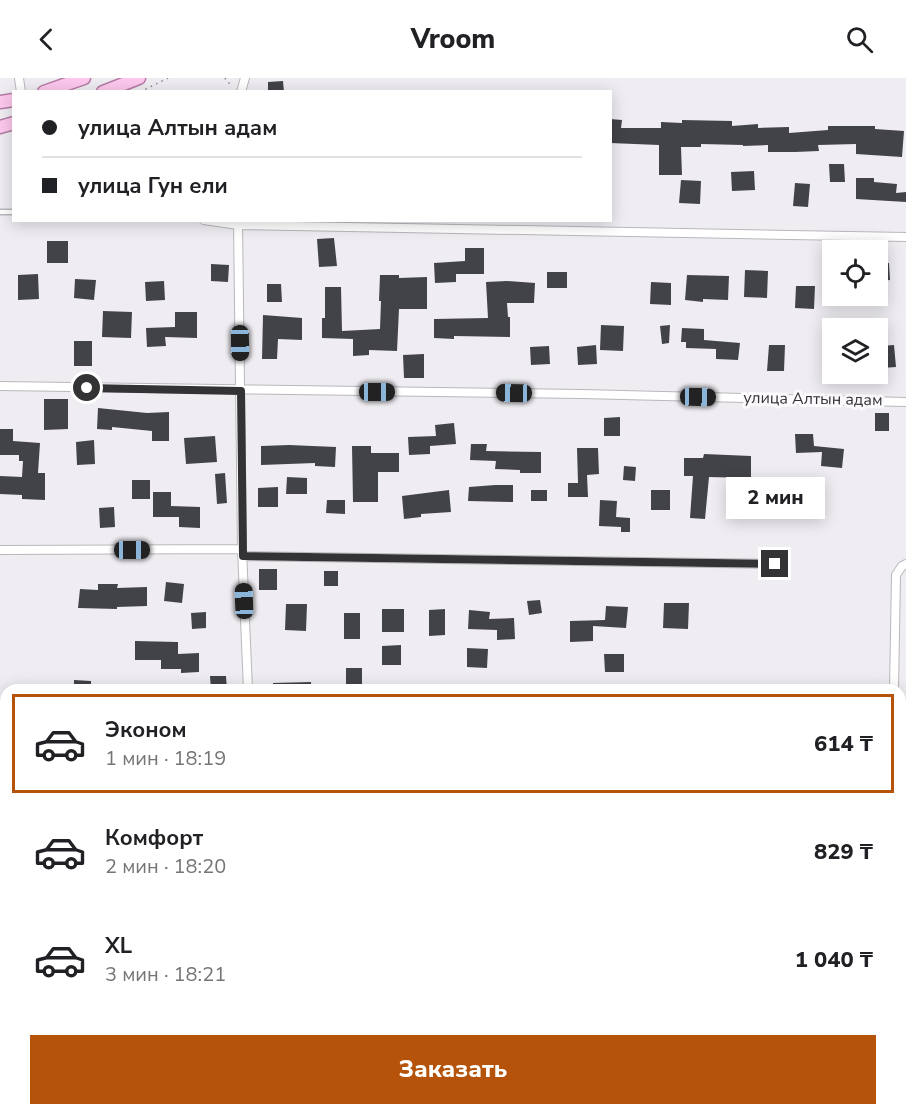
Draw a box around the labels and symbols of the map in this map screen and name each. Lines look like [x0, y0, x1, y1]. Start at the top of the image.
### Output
car [231, 325, 249, 361]
route start [73, 374, 100, 401]
car [359, 383, 395, 401]
car [496, 384, 532, 402]
street label: улица Алтын адам [743, 387, 883, 411]
car [680, 388, 716, 406]
callout: 2 мин [726, 477, 824, 519]
car [114, 541, 150, 559]
route end [761, 550, 788, 577]
car [234, 583, 254, 619]

